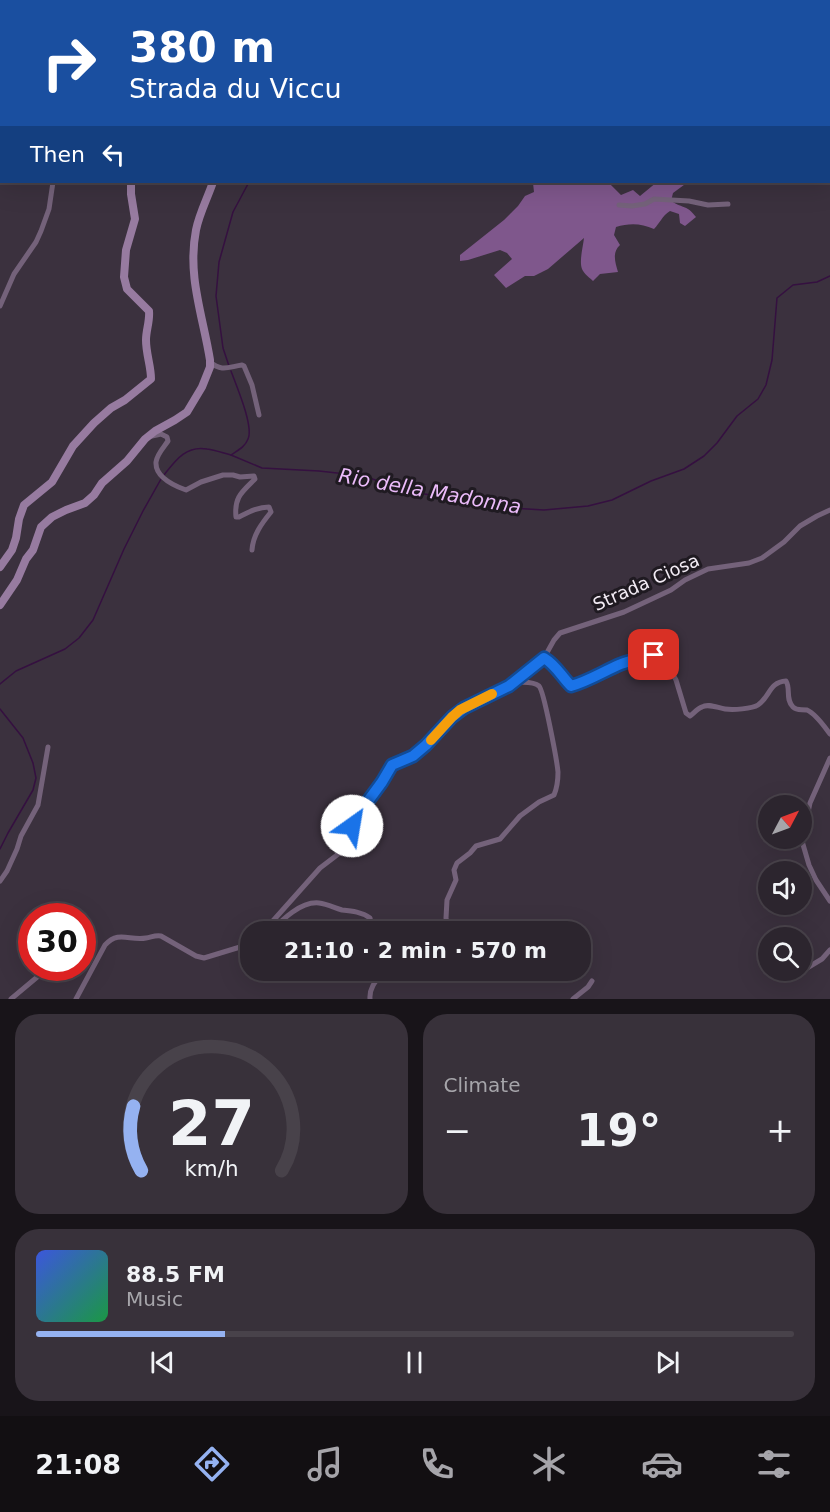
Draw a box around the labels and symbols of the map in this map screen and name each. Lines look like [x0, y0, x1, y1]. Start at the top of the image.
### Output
water label: Rio della Madonna [337, 463, 523, 519]
street label: Strada Ciosa [590, 549, 702, 615]
pin [628, 629, 679, 680]
position arrow [320, 794, 384, 858]
north arrow [758, 795, 812, 849]
speed limit sign: 30 [18, 903, 96, 981]

